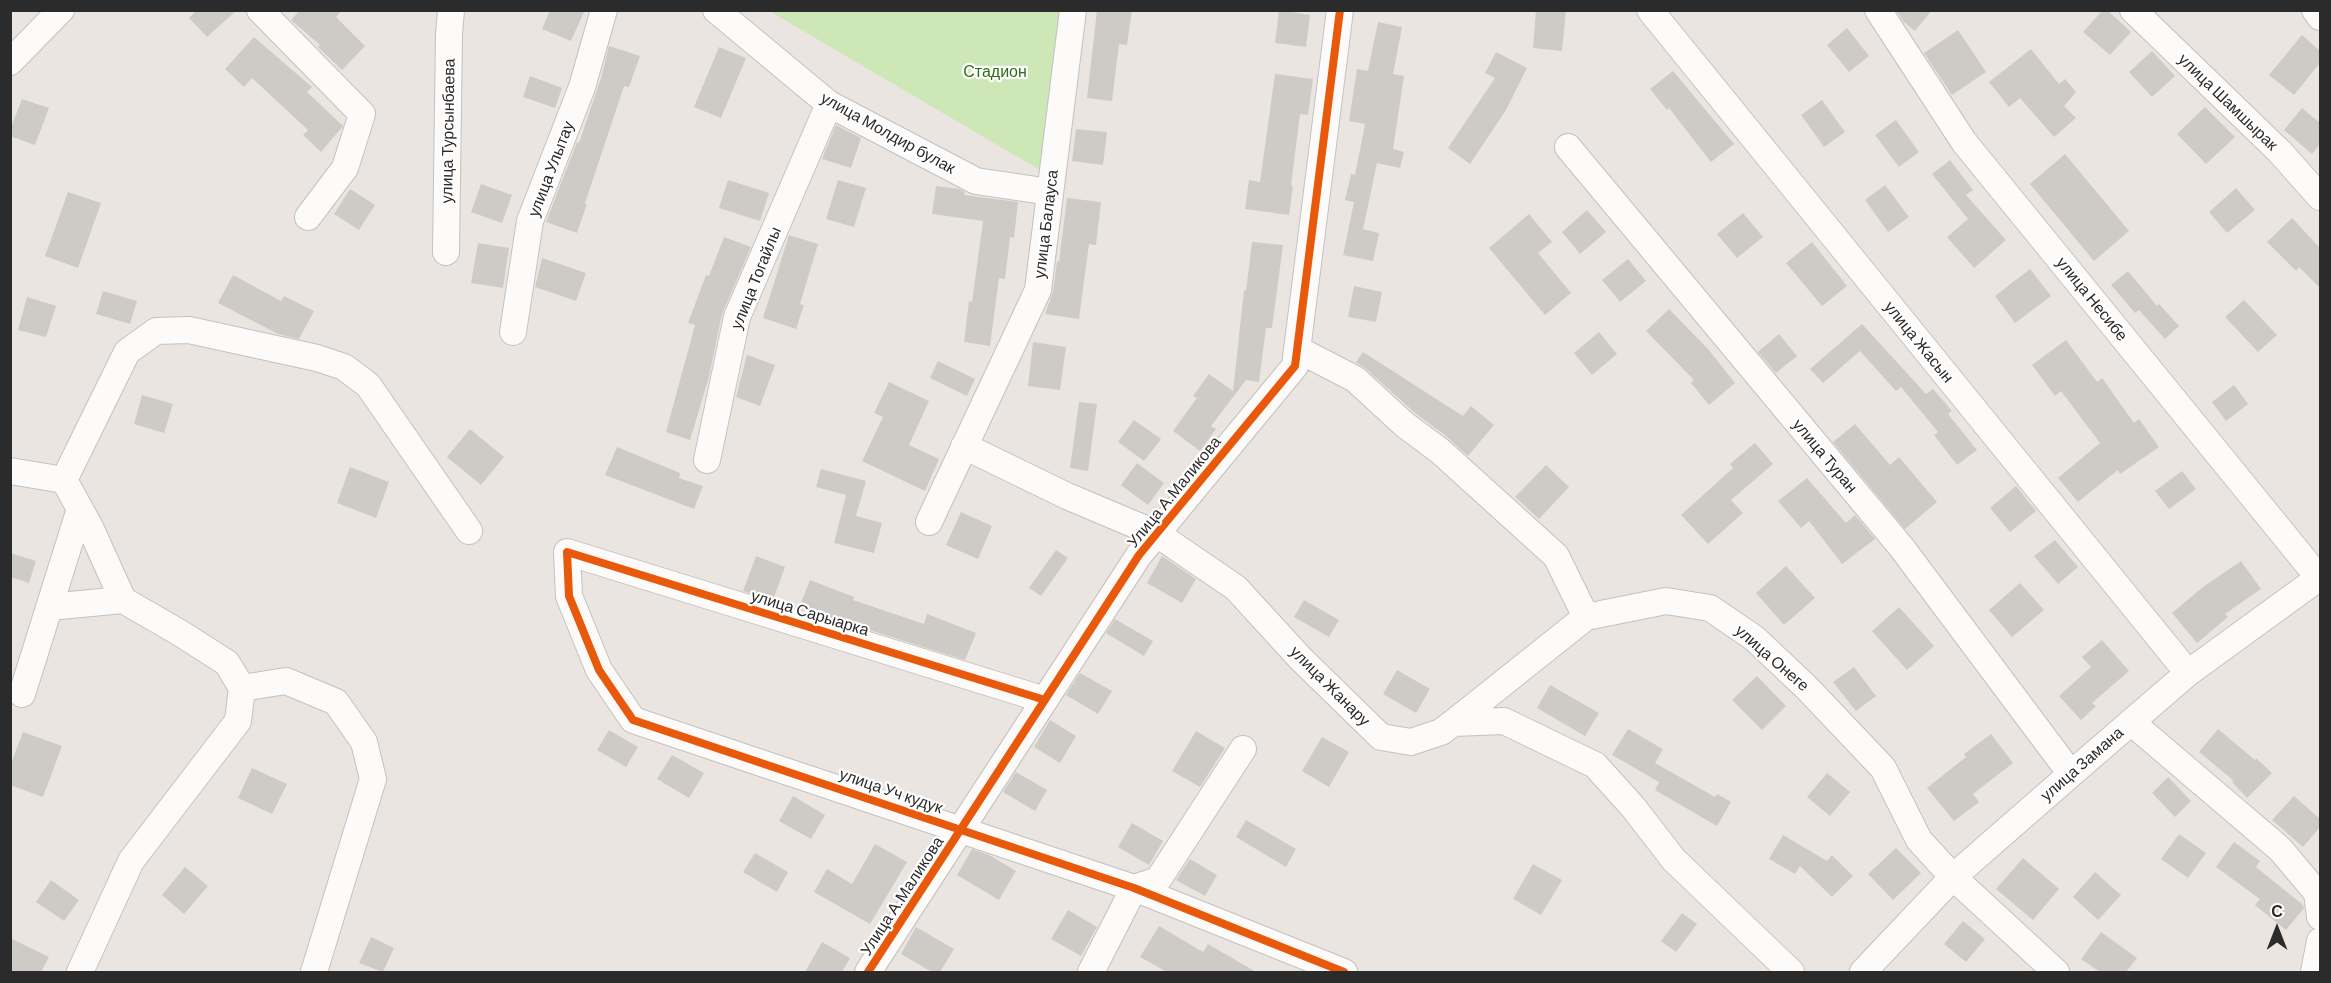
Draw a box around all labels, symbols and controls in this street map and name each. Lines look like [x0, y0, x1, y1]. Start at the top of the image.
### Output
street label: улица Шамшырак [2174, 50, 2282, 154]
street label: улица Турсынбаева [437, 58, 459, 204]
park label: Стадион [963, 62, 1027, 82]
street label: улица Молдир булак [817, 88, 959, 178]
street label: улица Улытау [524, 118, 578, 220]
street label: улица Балауса [1030, 169, 1062, 279]
street label: улица Тогайлы [727, 224, 785, 332]
street label: улица Несибе [2052, 253, 2132, 345]
street label: улица Жасын [1880, 297, 1958, 387]
street label: улица Туран [1789, 415, 1861, 497]
street label: Улица А.Маликова [1123, 432, 1225, 552]
street label: улица Сарыарка [749, 586, 871, 640]
street label: улица Онеге [1731, 621, 1813, 695]
street label: улица Жанару [1286, 642, 1374, 730]
street label: улица Замана [2037, 723, 2127, 805]
street label: улица Уч кудук [837, 764, 945, 818]
street label: Улица А.Маликова [856, 833, 948, 959]
north arrow [2247, 899, 2307, 959]
text: С [2271, 901, 2283, 920]

